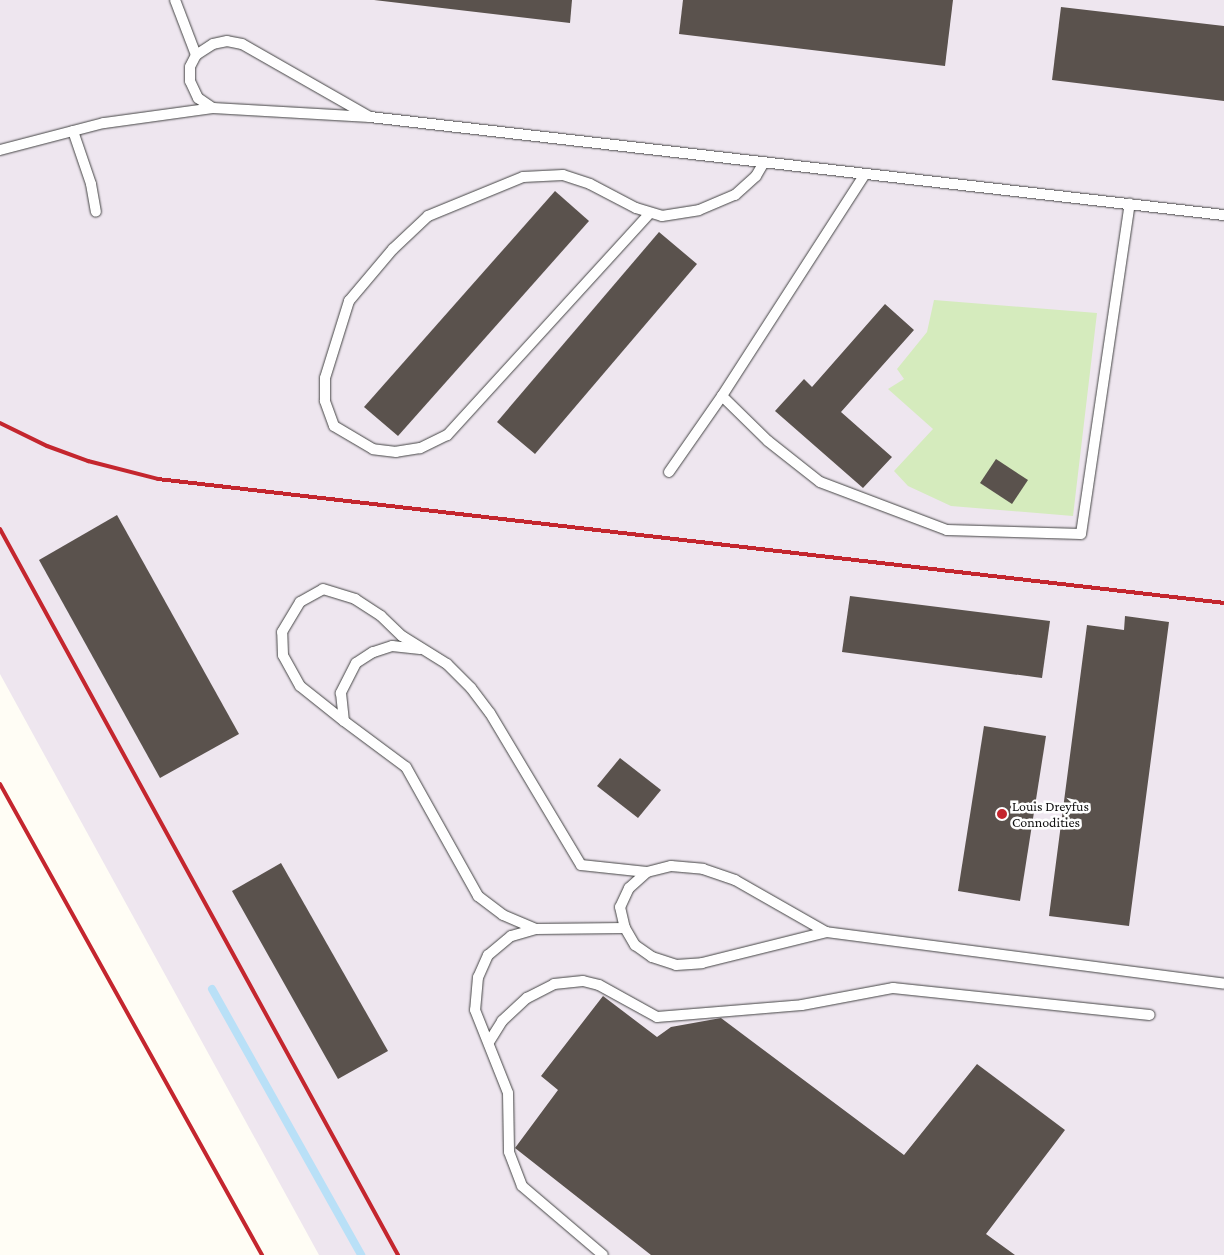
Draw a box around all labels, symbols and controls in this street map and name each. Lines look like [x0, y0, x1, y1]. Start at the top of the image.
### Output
place label: Louis Dreyfus Connodities [1012, 798, 1089, 830]
marker: Louis Dreyfus Connodities [996, 808, 1008, 820]

